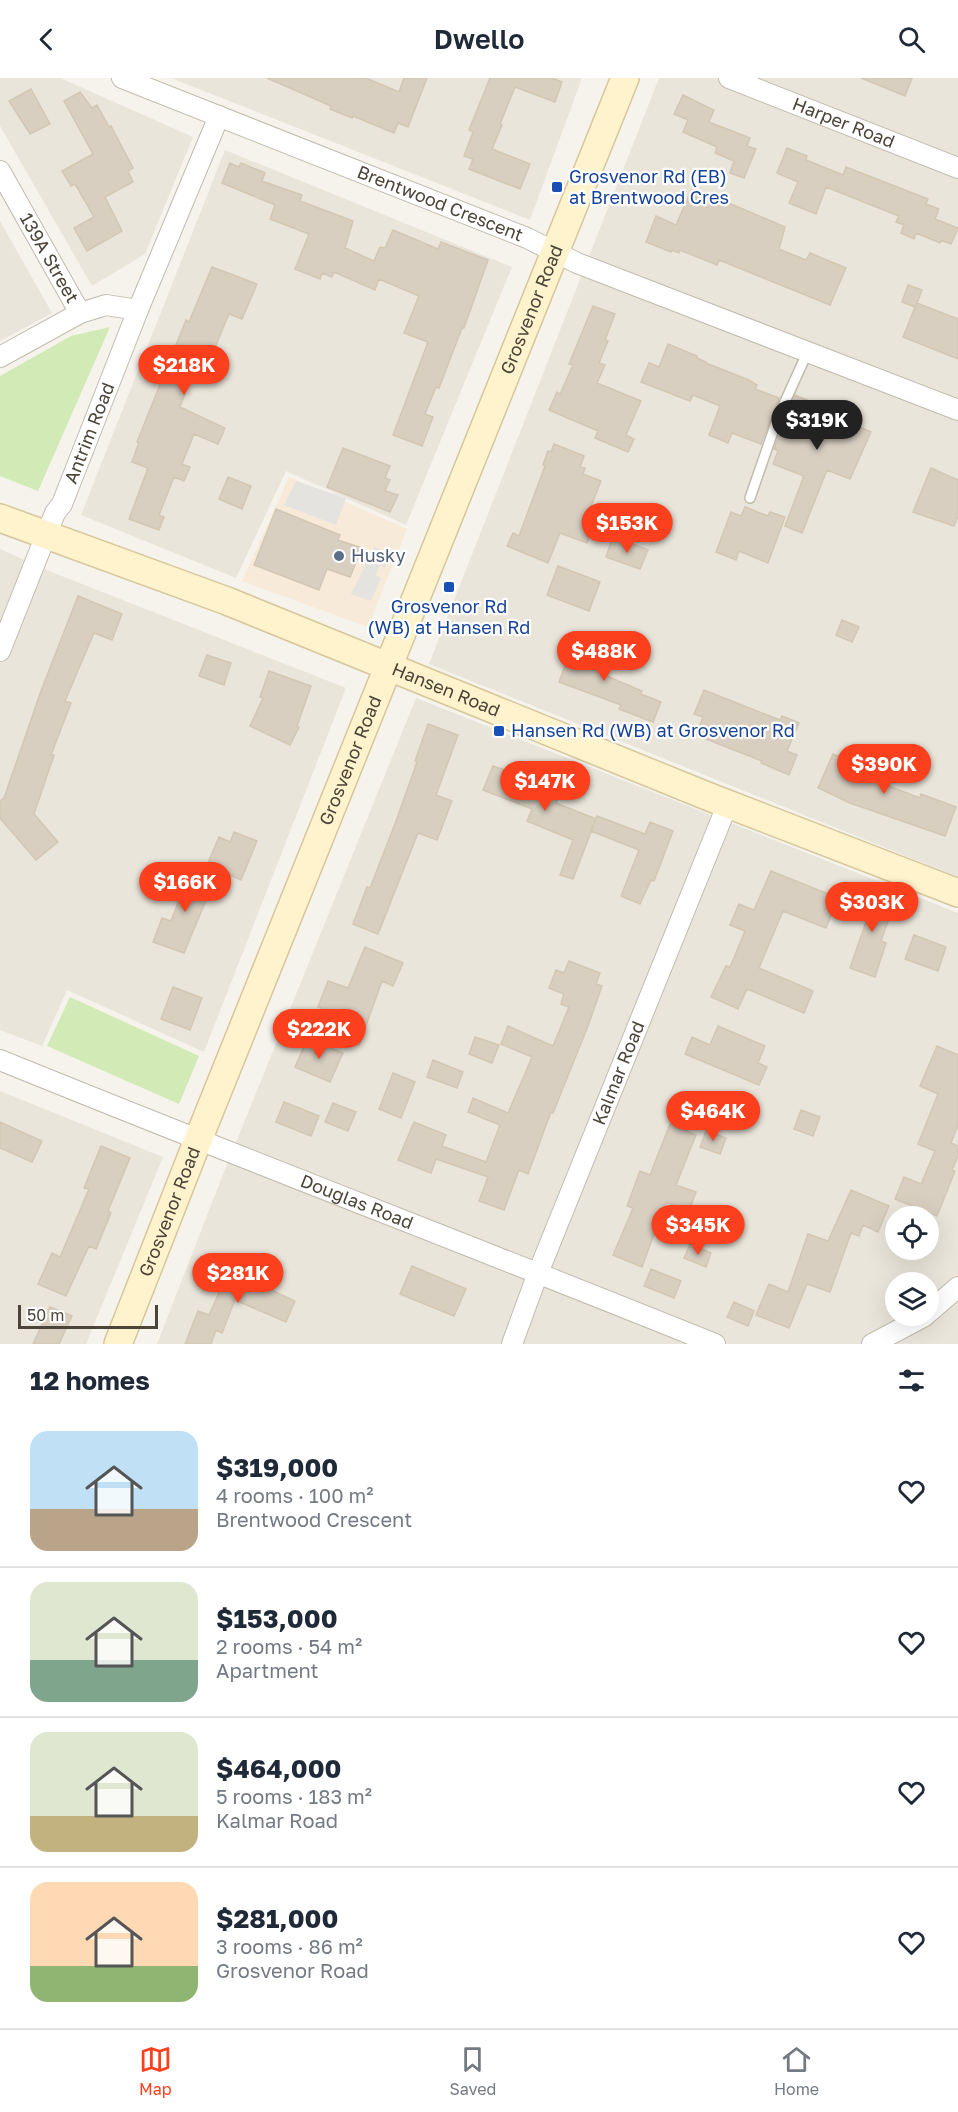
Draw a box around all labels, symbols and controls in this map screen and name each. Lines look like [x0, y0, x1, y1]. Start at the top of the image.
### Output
icon: back [30, 23, 63, 56]
text: Dwello [434, 23, 524, 55]
icon: search [895, 23, 928, 56]
street label: Harper Road [790, 92, 898, 152]
street label: Brentwood Crescent [354, 160, 527, 245]
place label: Grosvenor Rd (EB) at Brentwood Cres [569, 165, 729, 208]
marker: Grosvenor Rd (EB) at Brentwood Cres [550, 180, 564, 194]
street label: 139A Street [16, 209, 84, 307]
street label: Grosvenor Road [495, 241, 567, 377]
pin: $218K [142, 345, 226, 396]
text: $218K [152, 352, 216, 376]
street label: Antrim Road [59, 379, 118, 486]
pin: $319K [775, 400, 859, 451]
text: $319K [785, 407, 849, 431]
pin: $153K [585, 503, 669, 554]
text: $153K [596, 510, 658, 534]
place label: Husky [351, 544, 406, 566]
marker: Husky [332, 549, 346, 563]
marker: Grosvenor Rd (WB) at Hansen Rd [442, 580, 456, 594]
place label: Grosvenor Rd (WB) at Hansen Rd [368, 595, 530, 638]
pin: $488K [562, 631, 646, 682]
text: $488K [571, 638, 637, 662]
street label: Hansen Road [389, 657, 504, 721]
street label: Grosvenor Road [314, 692, 385, 828]
place label: Hansen Rd (WB) at Grosvenor Rd [511, 719, 795, 741]
marker: Hansen Rd (WB) at Grosvenor Rd [492, 724, 506, 738]
pin: $390K [842, 744, 926, 795]
text: $390K [851, 751, 917, 775]
pin: $147K [503, 761, 587, 812]
text: $147K [514, 768, 576, 792]
pin: $166K [143, 862, 227, 913]
text: $166K [153, 869, 217, 893]
pin: $303K [830, 882, 914, 933]
text: $303K [839, 889, 905, 913]
pin: $222K [277, 1009, 361, 1060]
text: $222K [287, 1016, 351, 1040]
street label: Kalmar Road [587, 1018, 649, 1128]
pin: $464K [671, 1091, 755, 1142]
text: $464K [680, 1098, 746, 1122]
street label: Grosvenor Road [134, 1143, 204, 1280]
street label: Douglas Road [297, 1169, 417, 1233]
pin: $345K [656, 1205, 740, 1256]
map controls [885, 1206, 939, 1326]
button: locate [885, 1206, 939, 1260]
text: $345K [666, 1212, 730, 1236]
pin: $281K [196, 1253, 280, 1304]
text: $281K [206, 1260, 270, 1284]
button: layers [885, 1272, 939, 1326]
scale bar [18, 1302, 158, 1330]
text: 50 m [27, 1305, 64, 1325]
icon: filters [895, 1364, 928, 1397]
text: 12 homes [30, 1365, 150, 1396]
text: $319,000 [216, 1452, 338, 1483]
icon: home [78, 1455, 150, 1527]
icon: heart [895, 1475, 928, 1508]
text: 4 rooms · 100 m² [216, 1483, 374, 1507]
text: Brentwood Crescent [216, 1507, 412, 1531]
text: $153,000 [216, 1603, 338, 1634]
icon: home [78, 1606, 150, 1678]
icon: heart [895, 1626, 928, 1659]
text: 2 rooms · 54 m² [216, 1634, 362, 1658]
text: Apartment [216, 1658, 319, 1682]
text: $464,000 [216, 1753, 341, 1784]
icon: home [78, 1756, 150, 1828]
icon: heart [895, 1776, 928, 1809]
text: 5 rooms · 183 m² [216, 1784, 372, 1808]
text: Kalmar Road [216, 1808, 338, 1832]
text: $281,000 [216, 1903, 338, 1934]
icon: home [78, 1906, 150, 1978]
icon: heart [895, 1926, 928, 1959]
text: 3 rooms · 86 m² [216, 1934, 363, 1958]
text: Grosvenor Road [216, 1958, 369, 1982]
tab: Map [139, 2043, 172, 2099]
tab: Saved [450, 2043, 496, 2099]
tab: Home [774, 2043, 819, 2099]

